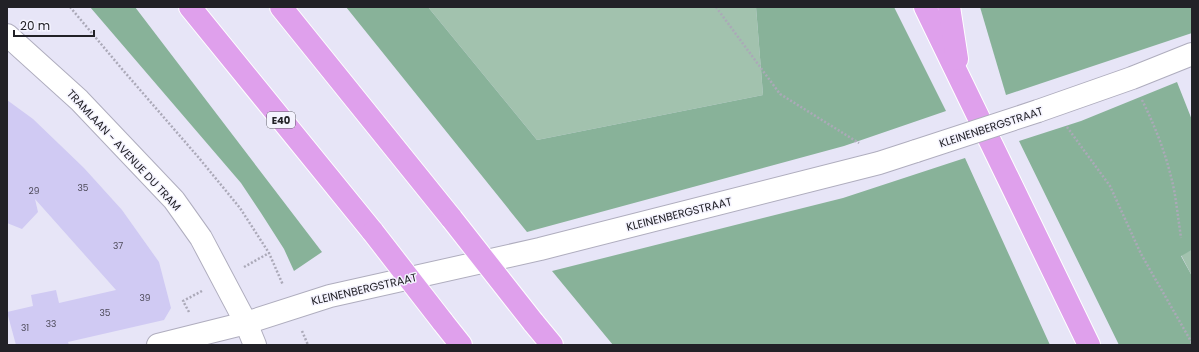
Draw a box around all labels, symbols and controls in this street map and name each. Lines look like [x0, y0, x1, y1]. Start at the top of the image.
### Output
scale bar [14, 12, 94, 38]
text: 20 m [20, 17, 50, 34]
street label: TRAMLAAN - AVENUE DU TRAM [63, 86, 185, 214]
street label: KLEINENBERGSTRAAT [937, 103, 1045, 151]
road number: E40 [267, 112, 295, 128]
house number: 35 [78, 182, 89, 194]
house number: 29 [29, 185, 40, 197]
street label: KLEINENBERGSTRAAT [625, 193, 734, 235]
house number: 37 [113, 240, 123, 252]
street label: KLEINENBERGSTRAAT [309, 269, 419, 309]
house number: 39 [140, 292, 151, 304]
house number: 35 [100, 307, 111, 319]
house number: 33 [46, 318, 56, 330]
house number: 31 [21, 322, 29, 334]

